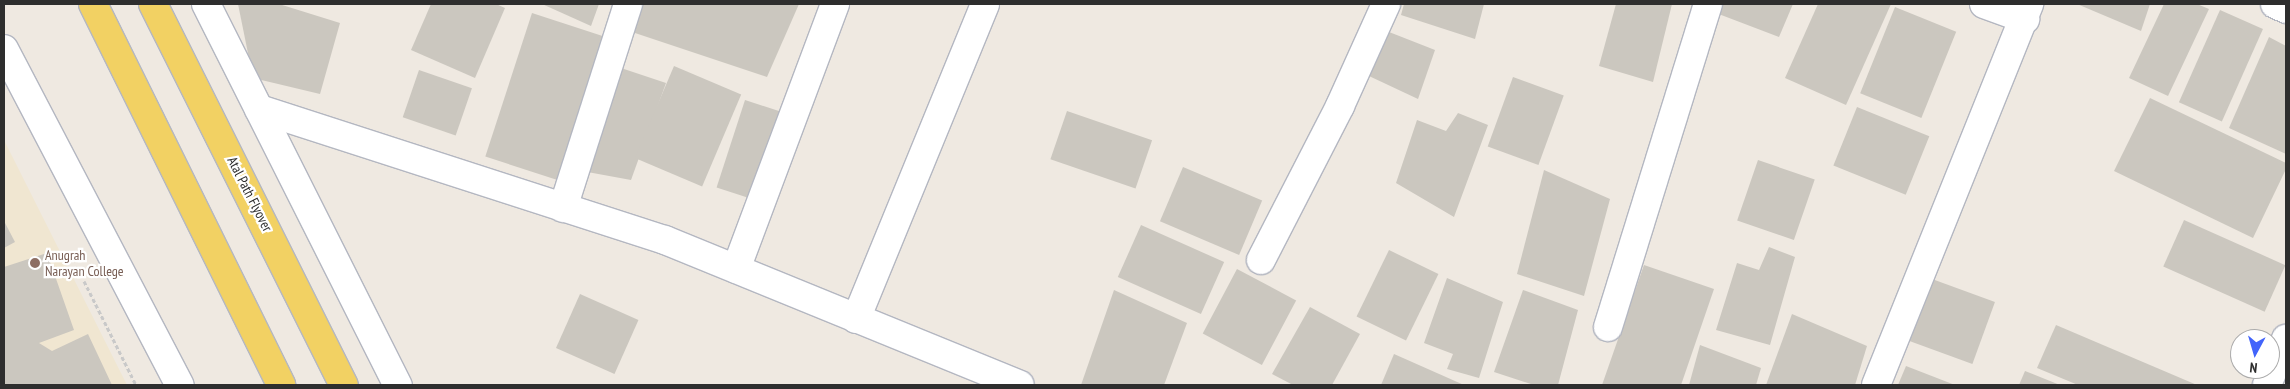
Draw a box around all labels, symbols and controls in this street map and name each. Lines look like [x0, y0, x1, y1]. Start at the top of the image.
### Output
street label: Atal Path Flyover [224, 154, 276, 234]
place label: Anugrah Narayan College [45, 247, 124, 280]
marker: Anugrah Narayan College [29, 257, 41, 269]
north arrow [2230, 329, 2280, 379]
text: N [2249, 359, 2258, 377]

